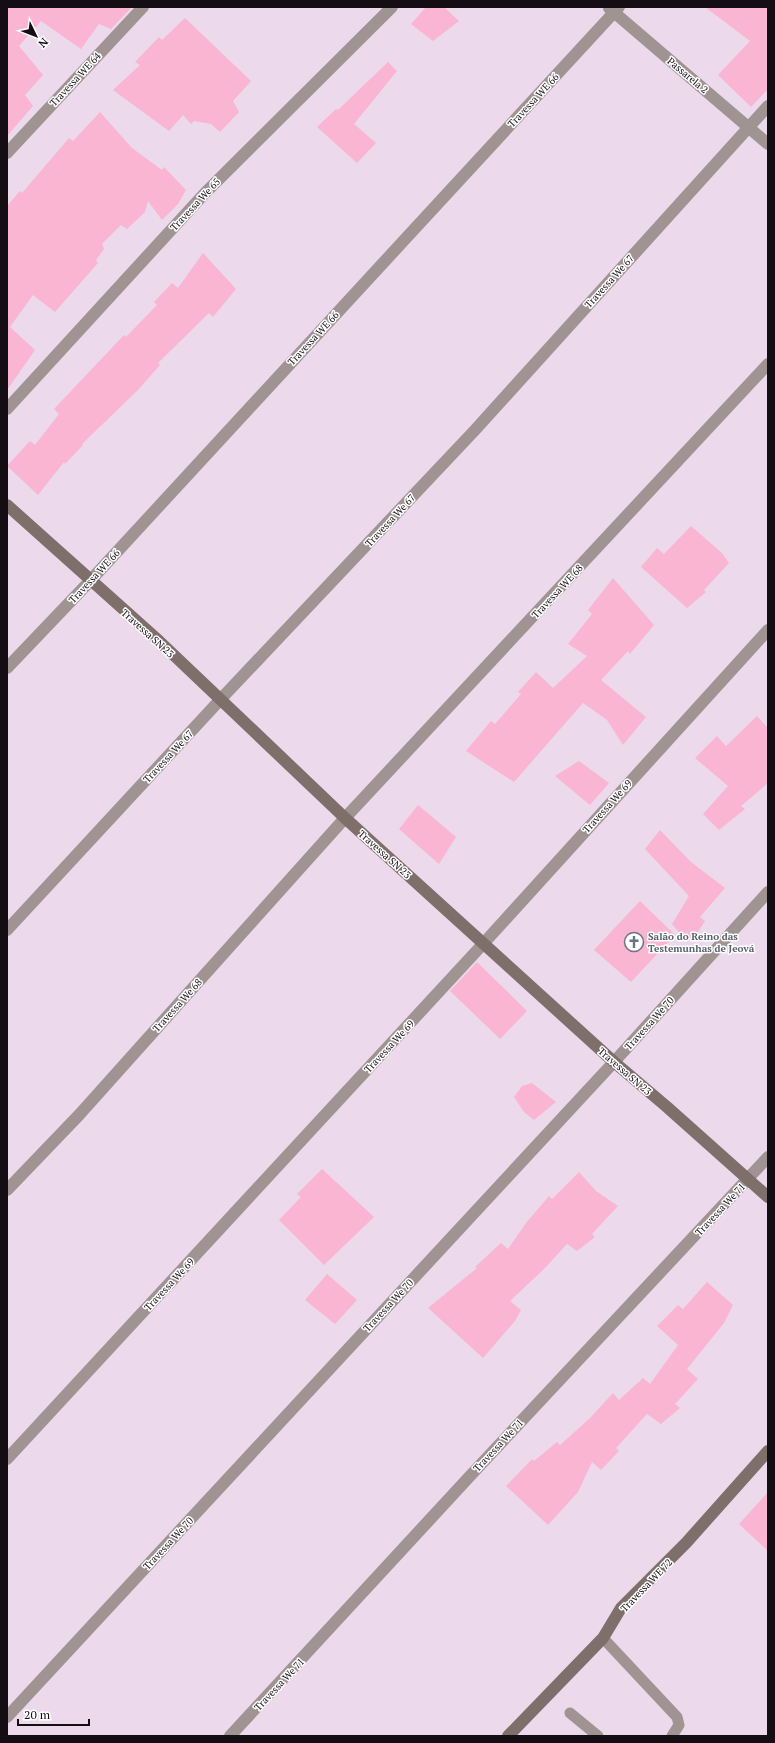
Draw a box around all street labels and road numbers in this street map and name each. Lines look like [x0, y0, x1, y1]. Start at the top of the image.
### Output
street label: Travessa WE 64 [47, 49, 104, 109]
street label: Passarela 2 [665, 55, 711, 96]
street label: Travessa WE 66 [505, 70, 562, 130]
street label: Travessa We 65 [168, 175, 223, 234]
street label: Travessa We 67 [582, 252, 637, 311]
street label: Travessa WE 66 [285, 308, 342, 368]
street label: Travessa We 67 [363, 491, 418, 550]
street label: Travessa WE 66 [66, 546, 123, 606]
street label: Travessa WE 68 [529, 562, 586, 621]
street label: Travessa SN 23 [119, 606, 177, 660]
street label: Travessa We 67 [141, 727, 196, 786]
street label: Travessa We 69 [580, 777, 635, 836]
street label: Travessa SN 23 [356, 827, 414, 881]
street label: Travessa We 68 [150, 976, 205, 1035]
street label: Travessa We 70 [622, 994, 677, 1053]
street label: Travessa We 69 [362, 1017, 417, 1076]
street label: Travessa SN 23 [595, 1045, 654, 1098]
street label: Travessa We 71 [693, 1180, 748, 1239]
street label: Travessa We 69 [142, 1255, 197, 1314]
street label: Travessa We 70 [361, 1276, 416, 1335]
street label: Travessa We 71 [471, 1416, 526, 1475]
street label: Travessa We 70 [141, 1514, 196, 1573]
street label: Travessa WE 72 [618, 1556, 675, 1615]
street label: Travessa We 71 [252, 1655, 307, 1714]

